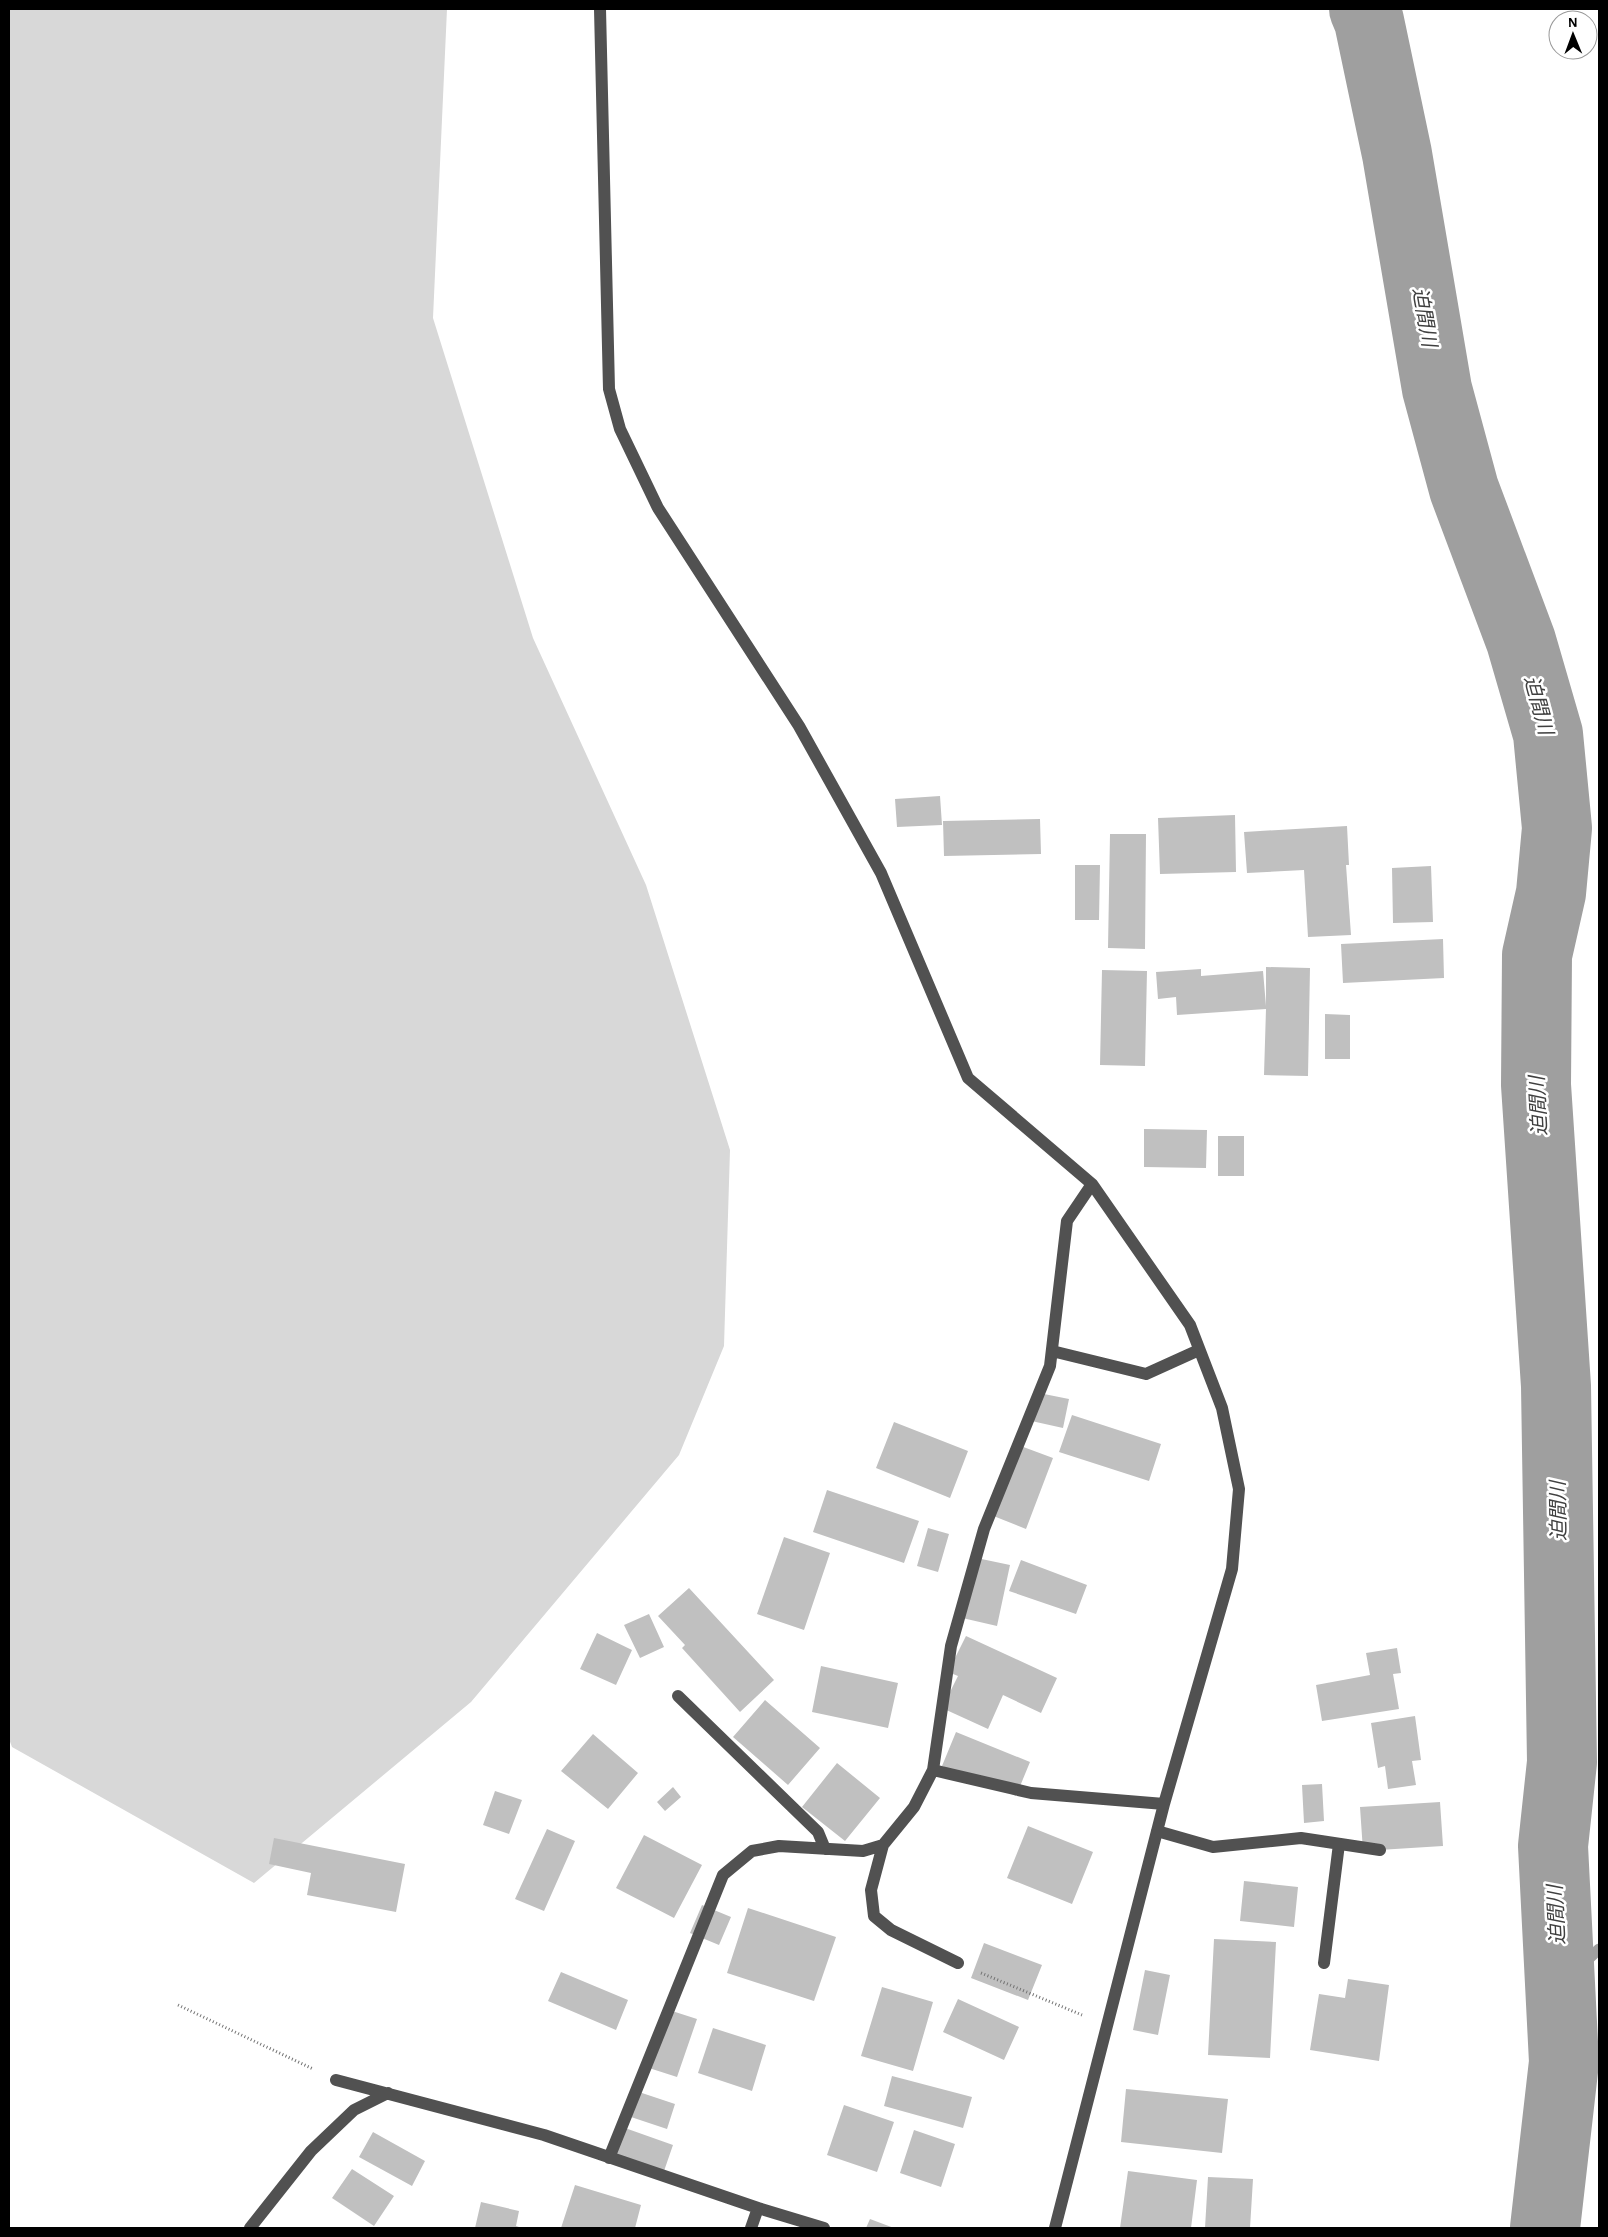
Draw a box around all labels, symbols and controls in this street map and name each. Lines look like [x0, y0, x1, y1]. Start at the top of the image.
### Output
north arrow [1548, 10, 1598, 60]
text: N [1568, 16, 1578, 30]
water label: 迫間川 [1409, 286, 1440, 350]
water label: 迫間川 [1521, 673, 1557, 739]
water label: 迫間川 [1526, 1073, 1551, 1136]
water label: 迫間川 [1547, 1479, 1570, 1541]
water label: 迫間川 [1544, 1882, 1569, 1945]

